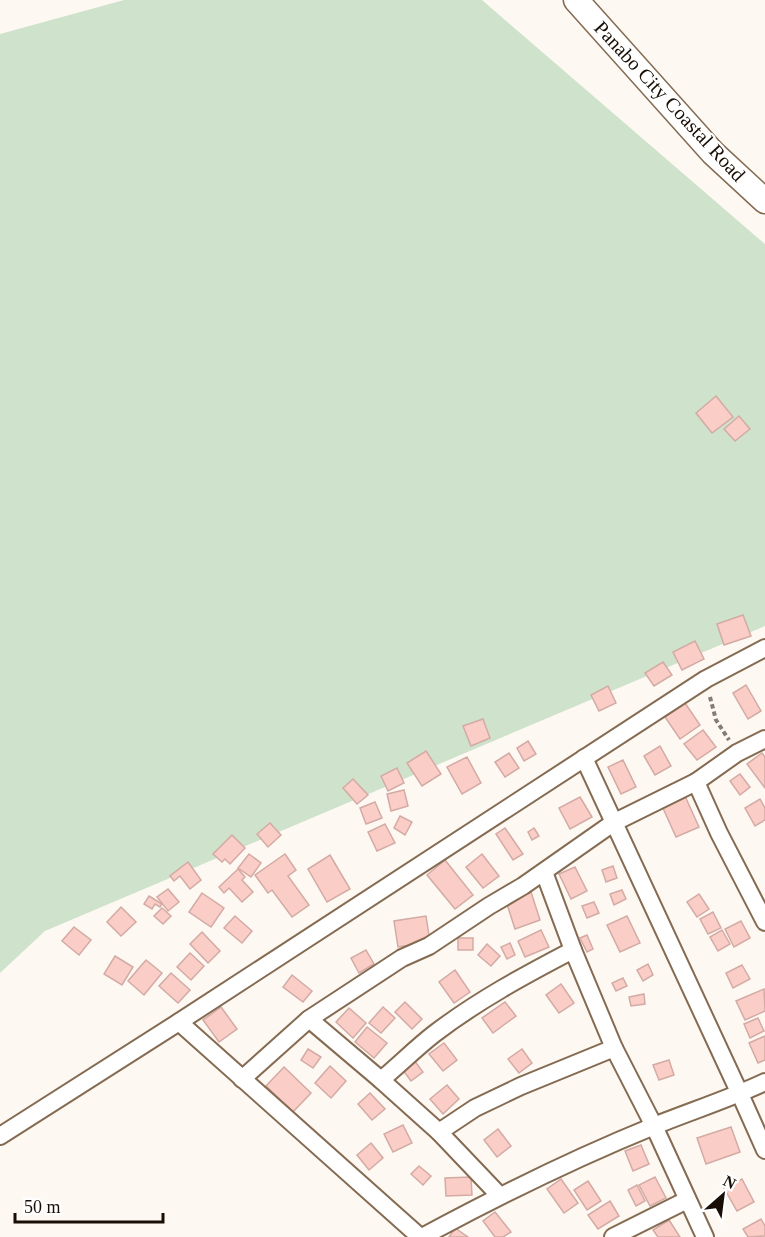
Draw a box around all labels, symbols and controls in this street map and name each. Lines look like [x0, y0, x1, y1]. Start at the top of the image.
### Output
street label: Panabo City Coastal Road [589, 17, 750, 186]
north arrow [693, 1165, 753, 1225]
text: N [721, 1172, 739, 1193]
scale bar [15, 1186, 164, 1224]
text: 50 m [24, 1197, 61, 1217]

